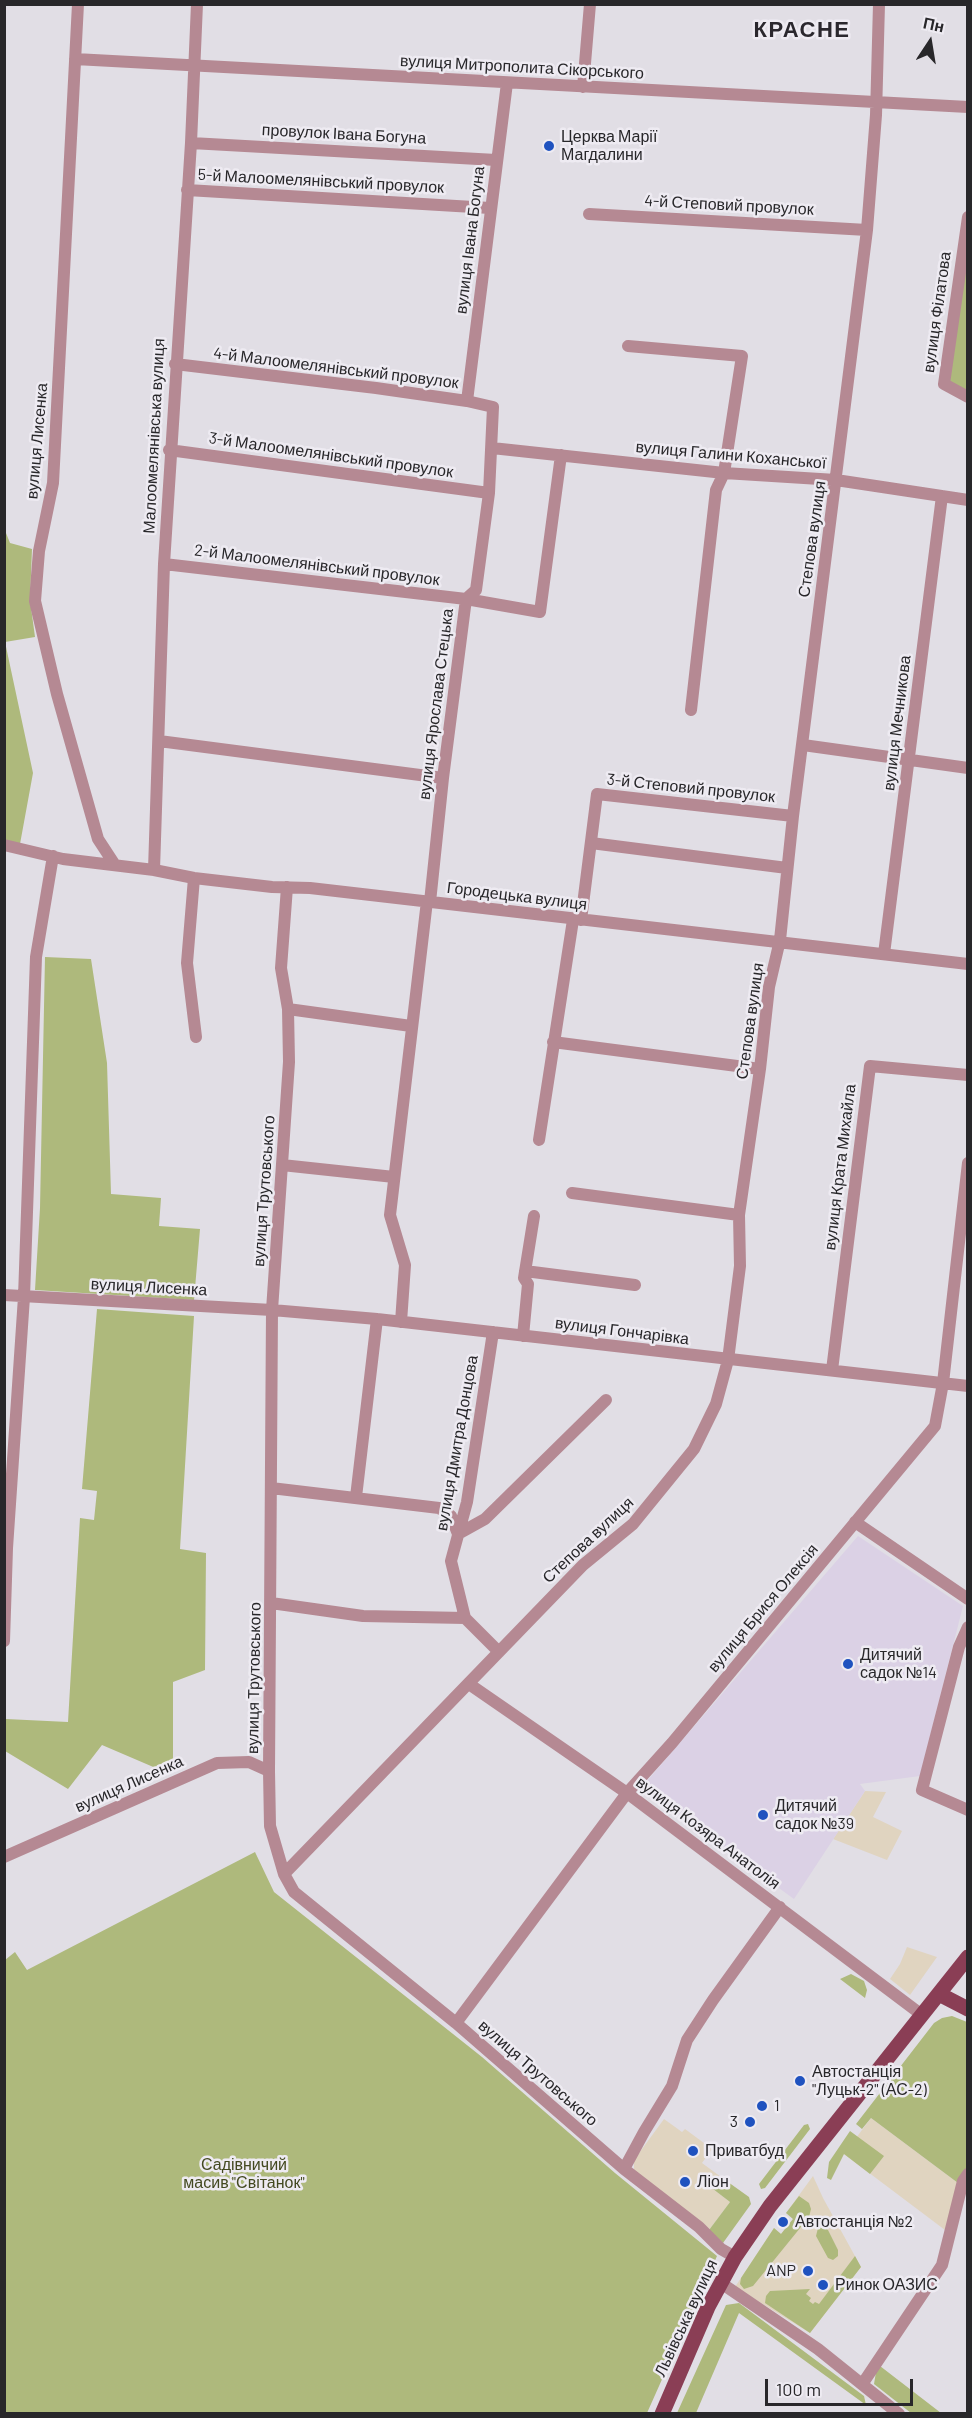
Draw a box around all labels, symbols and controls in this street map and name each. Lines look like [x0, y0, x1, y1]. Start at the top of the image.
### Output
north arrow [900, 12, 960, 72]
text: Пн [922, 12, 946, 35]
district label: КРАСНЕ [754, 17, 850, 43]
street label: вулиця Митрополита Сікорського [400, 51, 644, 83]
street label: провулок Івана Богуна [261, 120, 427, 148]
place label: Церква Марії Магдалини [561, 127, 657, 165]
marker: Церква Марії Магдалини [542, 139, 556, 153]
street label: 5-й Малоомелянівський провулок [197, 165, 445, 197]
street label: вулиця Івана Богуна [451, 165, 489, 315]
street label: 4-й Степовий провулок [644, 191, 814, 219]
street label: вулиця Філатова [919, 250, 955, 374]
street label: Малоомелянівська вулиця [139, 338, 169, 534]
street label: 4-й Малоомелянівський провулок [212, 343, 460, 393]
street label: вулиця Лисенка [22, 382, 52, 500]
street label: 3-й Малоомелянівський провулок [208, 428, 454, 482]
street label: вулиця Галини Коханської [635, 437, 827, 473]
street label: Степова вулиця [794, 479, 830, 599]
street label: 2-й Малоомелянівський провулок [193, 540, 441, 590]
street label: вулиця Ярослава Стецька [415, 607, 457, 801]
street label: вулиця Мечникова [879, 654, 915, 792]
street label: 3-й Степовий провулок [606, 770, 776, 806]
street label: Городецька вулиця [446, 878, 588, 914]
street label: Степова вулиця [732, 961, 768, 1081]
street label: вулиця Крата Михайла [820, 1083, 860, 1251]
street label: вулиця Трутовського [249, 1115, 279, 1267]
street label: вулиця Лисенка [90, 1274, 208, 1300]
street label: вулиця Гончарівка [554, 1313, 690, 1349]
street label: вулиця Дмитра Донцова [432, 1354, 482, 1532]
street label: Степова вулиця [538, 1493, 638, 1587]
street label: вулиця Брися Олексія [704, 1540, 822, 1676]
street label: вулиця Трутовського [243, 1602, 265, 1754]
place label: Дитячий садок №14 [860, 1645, 937, 1683]
marker: Дитячий садок №14 [841, 1657, 855, 1671]
street label: вулиця Лисенка [72, 1752, 186, 1816]
street label: вулиця Козяра Анатолія [632, 1773, 784, 1893]
place label: Дитячий садок №39 [775, 1796, 854, 1834]
marker: Дитячий садок №39 [756, 1808, 770, 1822]
street label: вулиця Трутовського [474, 2016, 602, 2130]
place label: Автостанція "Луцьк-2" (АС-2) [812, 2062, 927, 2100]
marker: Автостанція "Луцьк-2" (АС-2) [793, 2074, 807, 2088]
place label: 1 [774, 2096, 780, 2116]
marker: 1 [755, 2099, 769, 2113]
place label: 3 [730, 2112, 738, 2132]
marker: 3 [743, 2115, 757, 2129]
place label: Приватбуд [705, 2141, 784, 2161]
marker: Приватбуд [686, 2144, 700, 2158]
park label: Садівничий масив "Світанок" [183, 2155, 305, 2193]
place label: Ліон [697, 2172, 729, 2192]
marker: Ліон [678, 2175, 692, 2189]
place label: Автостанція №2 [795, 2212, 913, 2232]
marker: Автостанція №2 [776, 2215, 790, 2229]
street label: Львівська вулиця [650, 2256, 722, 2380]
place label: ANP [766, 2261, 796, 2281]
marker: ANP [801, 2264, 815, 2278]
place label: Ринок ОАЗИС [835, 2275, 938, 2295]
marker: Ринок ОАЗИС [816, 2278, 830, 2292]
scale bar [768, 2367, 916, 2405]
text: 100 m [776, 2378, 821, 2400]

